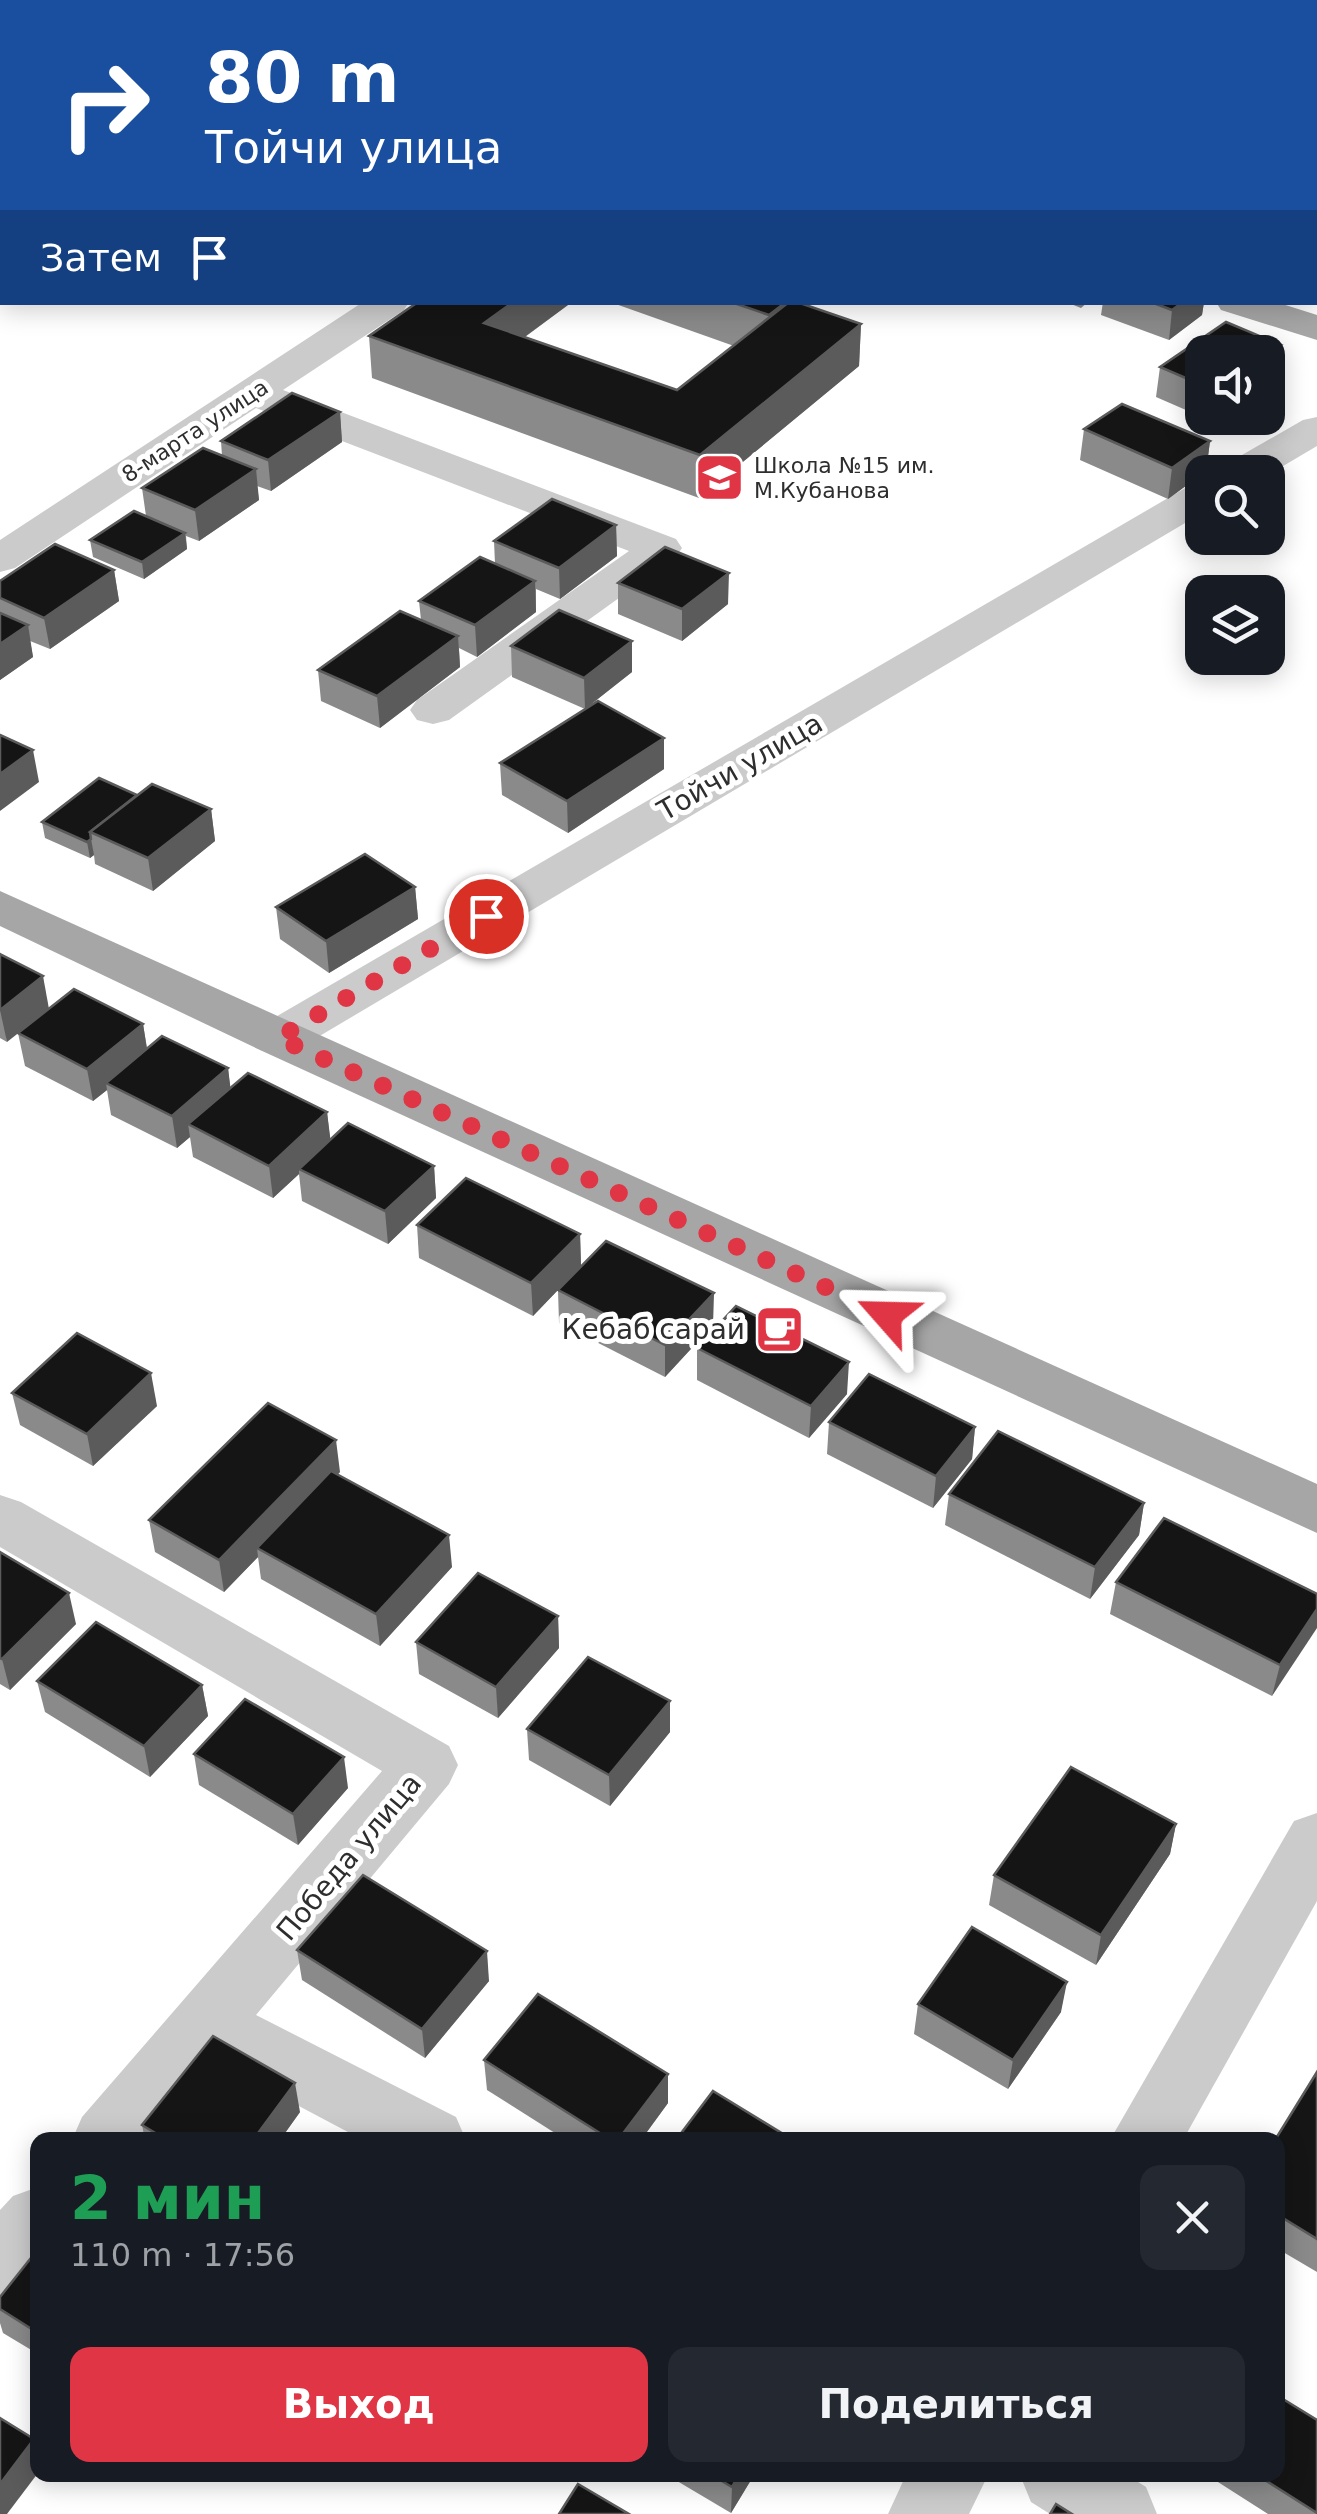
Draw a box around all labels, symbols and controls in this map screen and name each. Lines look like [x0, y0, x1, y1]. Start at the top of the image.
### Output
text: 80 m [205, 37, 400, 119]
icon: right [40, 40, 170, 170]
text: Тойчи улица [205, 121, 502, 174]
icon: arrive [182, 230, 237, 285]
text: Затем [40, 236, 162, 280]
map controls [1185, 335, 1285, 675]
button: sound [1185, 335, 1285, 435]
street label: 8-марта улица [117, 374, 273, 488]
school or university icon: Школа №15 им. М.Кубанова [693, 452, 745, 504]
place label: Школа №15 им. М.Кубанова [754, 453, 935, 503]
button: search [1185, 455, 1285, 555]
button: layers [1185, 575, 1285, 675]
street label: Тойчи улица [651, 706, 828, 828]
pin [444, 874, 529, 959]
icon: arrive [459, 889, 514, 944]
position arrow [835, 1263, 939, 1367]
cafe icon: Кебаб сарай [754, 1303, 806, 1355]
place label: Кебаб сарай [562, 1313, 745, 1346]
street label: Победа улица [270, 1767, 428, 1947]
text: 2 мин [70, 2163, 265, 2233]
button: close [1140, 2165, 1245, 2270]
text: 110 m · 17:56 [70, 2236, 295, 2274]
button: Выход [70, 2347, 648, 2462]
button: Поделиться [668, 2347, 1245, 2462]

